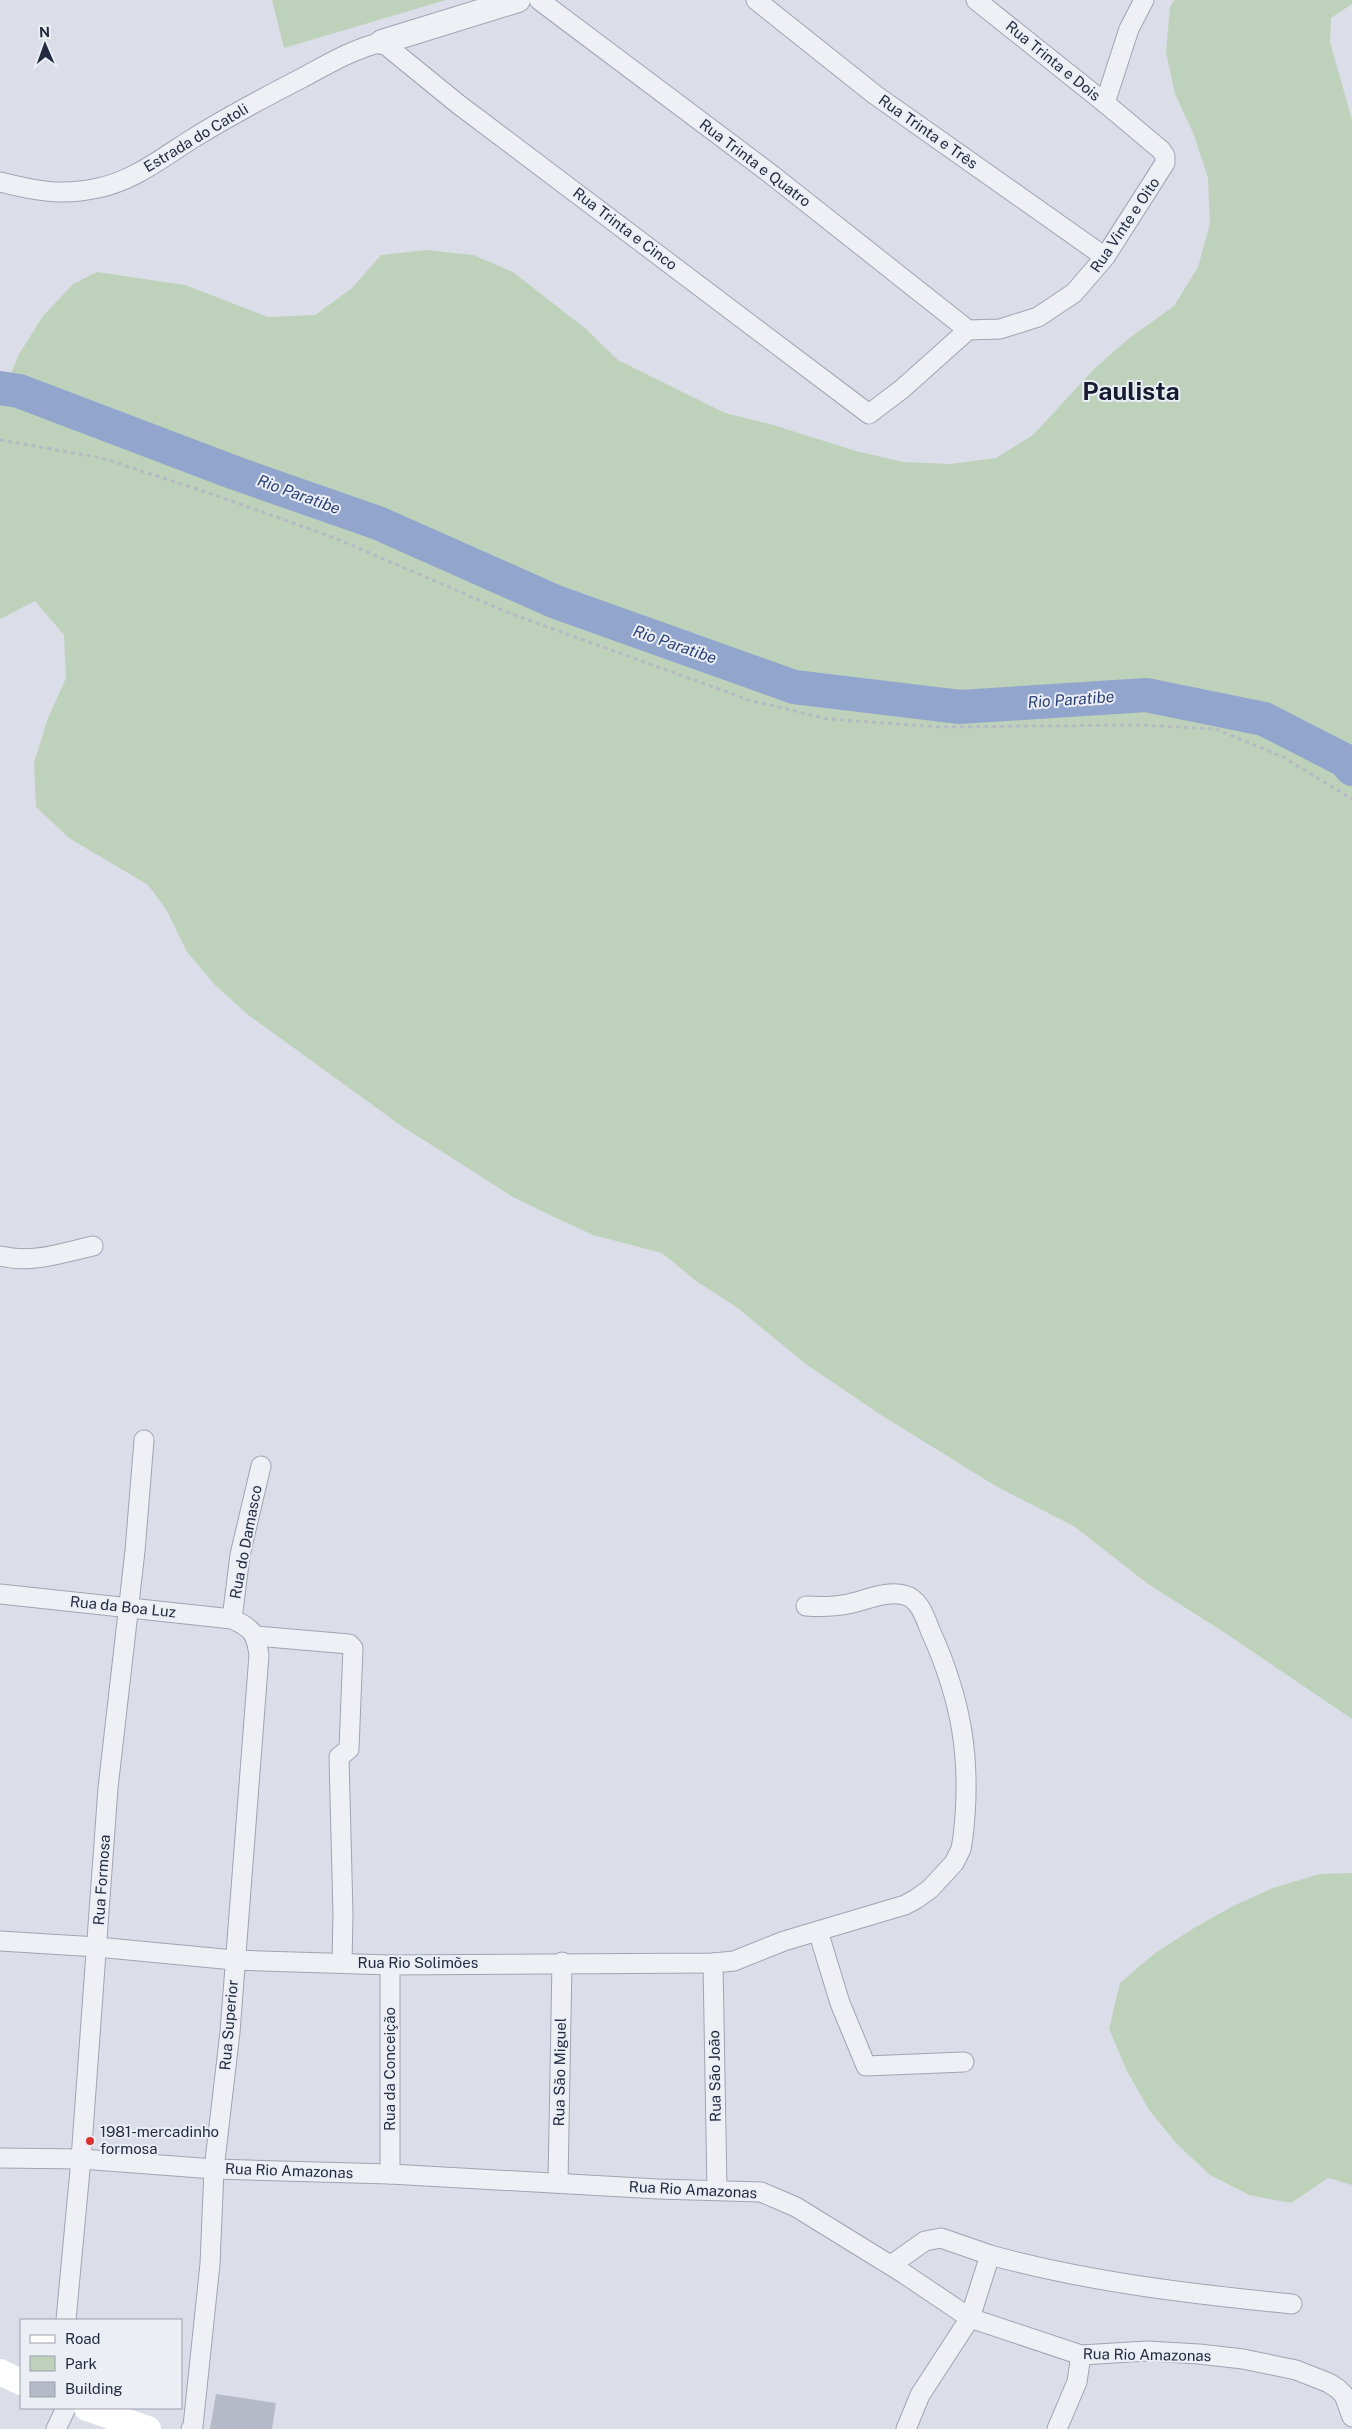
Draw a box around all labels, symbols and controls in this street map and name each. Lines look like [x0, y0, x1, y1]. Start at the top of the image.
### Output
street label: Rua Trinta e Dois [1003, 17, 1104, 104]
north arrow [20, 20, 70, 70]
text: N [39, 24, 50, 40]
street label: Rua Trinta e Três [876, 91, 981, 172]
street label: Estrada do Catoli [141, 100, 251, 175]
street label: Rua Trinta e Quatro [696, 115, 814, 210]
street label: Rua Vinte e Oito [1087, 174, 1163, 275]
street label: Rua Trinta e Cinco [570, 184, 681, 273]
district label: Paulista [1082, 376, 1180, 406]
water label: Rio Paratibe [255, 471, 343, 518]
water label: Rio Paratibe [631, 621, 719, 668]
water label: Rio Paratibe [1027, 687, 1115, 712]
street label: Rua do Damasco [226, 1484, 265, 1600]
street label: Rua da Boa Luz [69, 1592, 177, 1621]
street label: Rua Formosa [90, 1834, 113, 1926]
street label: Rua Rio Solimões [358, 1954, 478, 1971]
street label: Rua Superior [216, 1979, 241, 2071]
street label: Rua da Conceição [381, 2007, 398, 2131]
street label: Rua São Miguel [550, 2017, 569, 2127]
street label: Rua São João [705, 2030, 724, 2122]
place label: 1981-mercadinho formosa [100, 2123, 219, 2157]
marker: 1981-mercadinho formosa [84, 2135, 96, 2147]
street label: Rua Rio Amazonas [225, 2160, 353, 2181]
street label: Rua Rio Amazonas [628, 2178, 758, 2201]
legend [20, 2319, 182, 2409]
text: Road [65, 2330, 101, 2347]
street label: Rua Rio Amazonas [1083, 2345, 1211, 2364]
text: Park [65, 2355, 97, 2372]
text: Building [65, 2380, 123, 2397]

